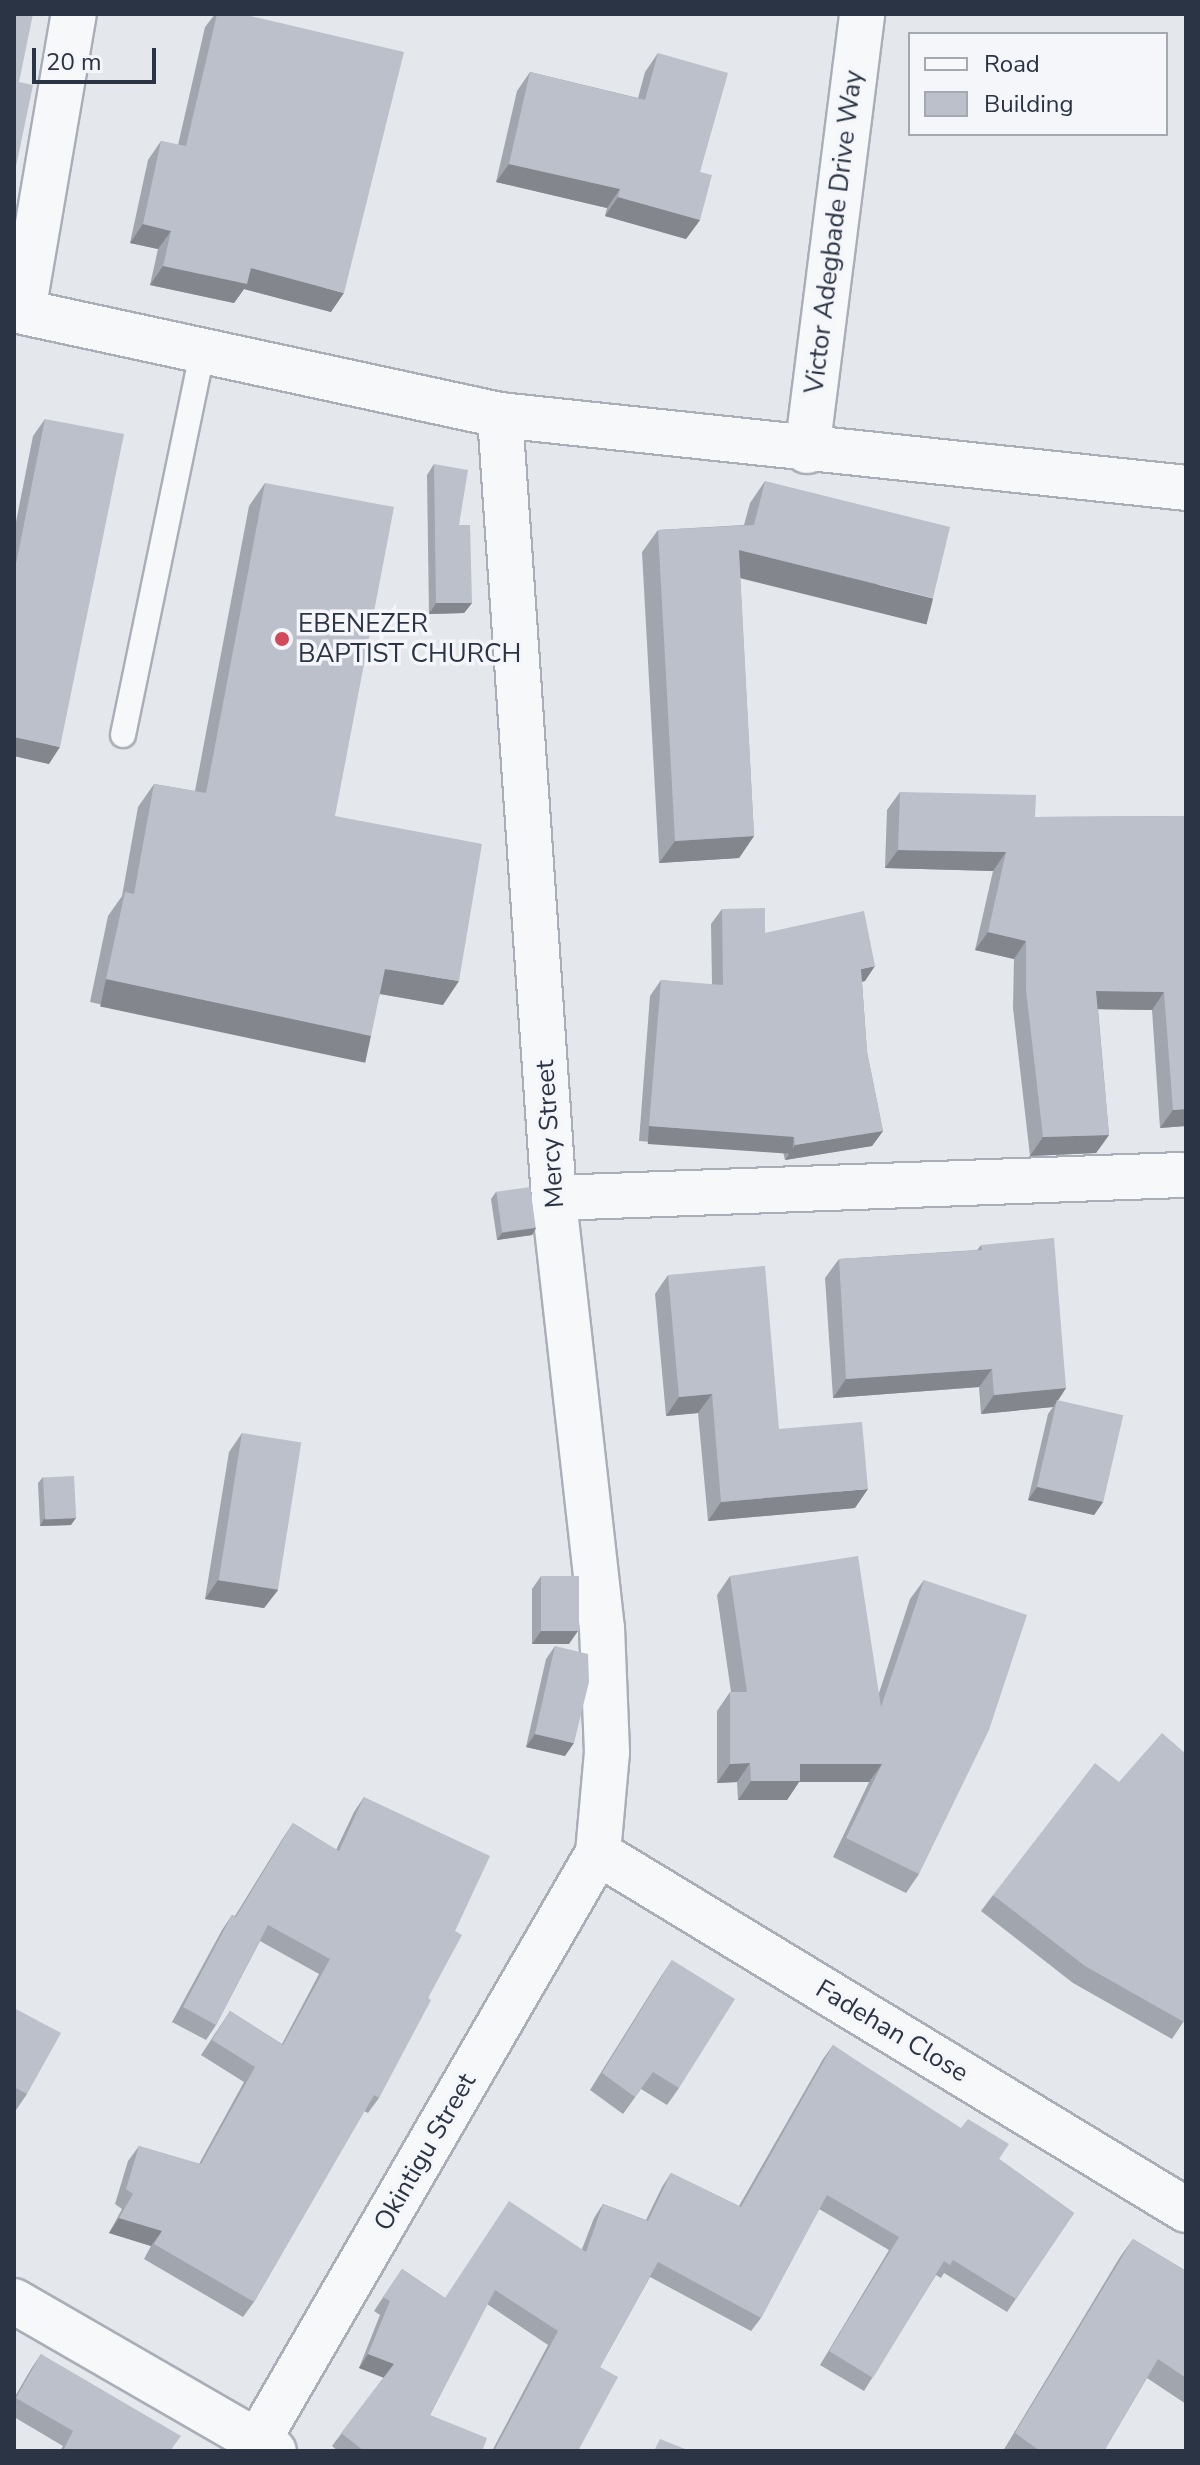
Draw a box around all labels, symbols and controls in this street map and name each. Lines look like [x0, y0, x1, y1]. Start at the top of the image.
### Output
scale bar [36, 32, 160, 82]
legend [908, 32, 1168, 136]
text: 20 m [46, 46, 102, 78]
text: Road [984, 48, 1040, 80]
street label: Victor Adegbade Drive Way [799, 69, 869, 395]
text: Building [984, 88, 1074, 120]
place label: EBENEZER BAPTIST CHURCH [298, 608, 521, 670]
marker: EBENEZER BAPTIST CHURCH [273, 630, 291, 648]
street label: Mercy Street [529, 1059, 571, 1209]
street label: Fadehan Close [810, 1973, 974, 2089]
street label: Okintigu Street [367, 2068, 483, 2236]

